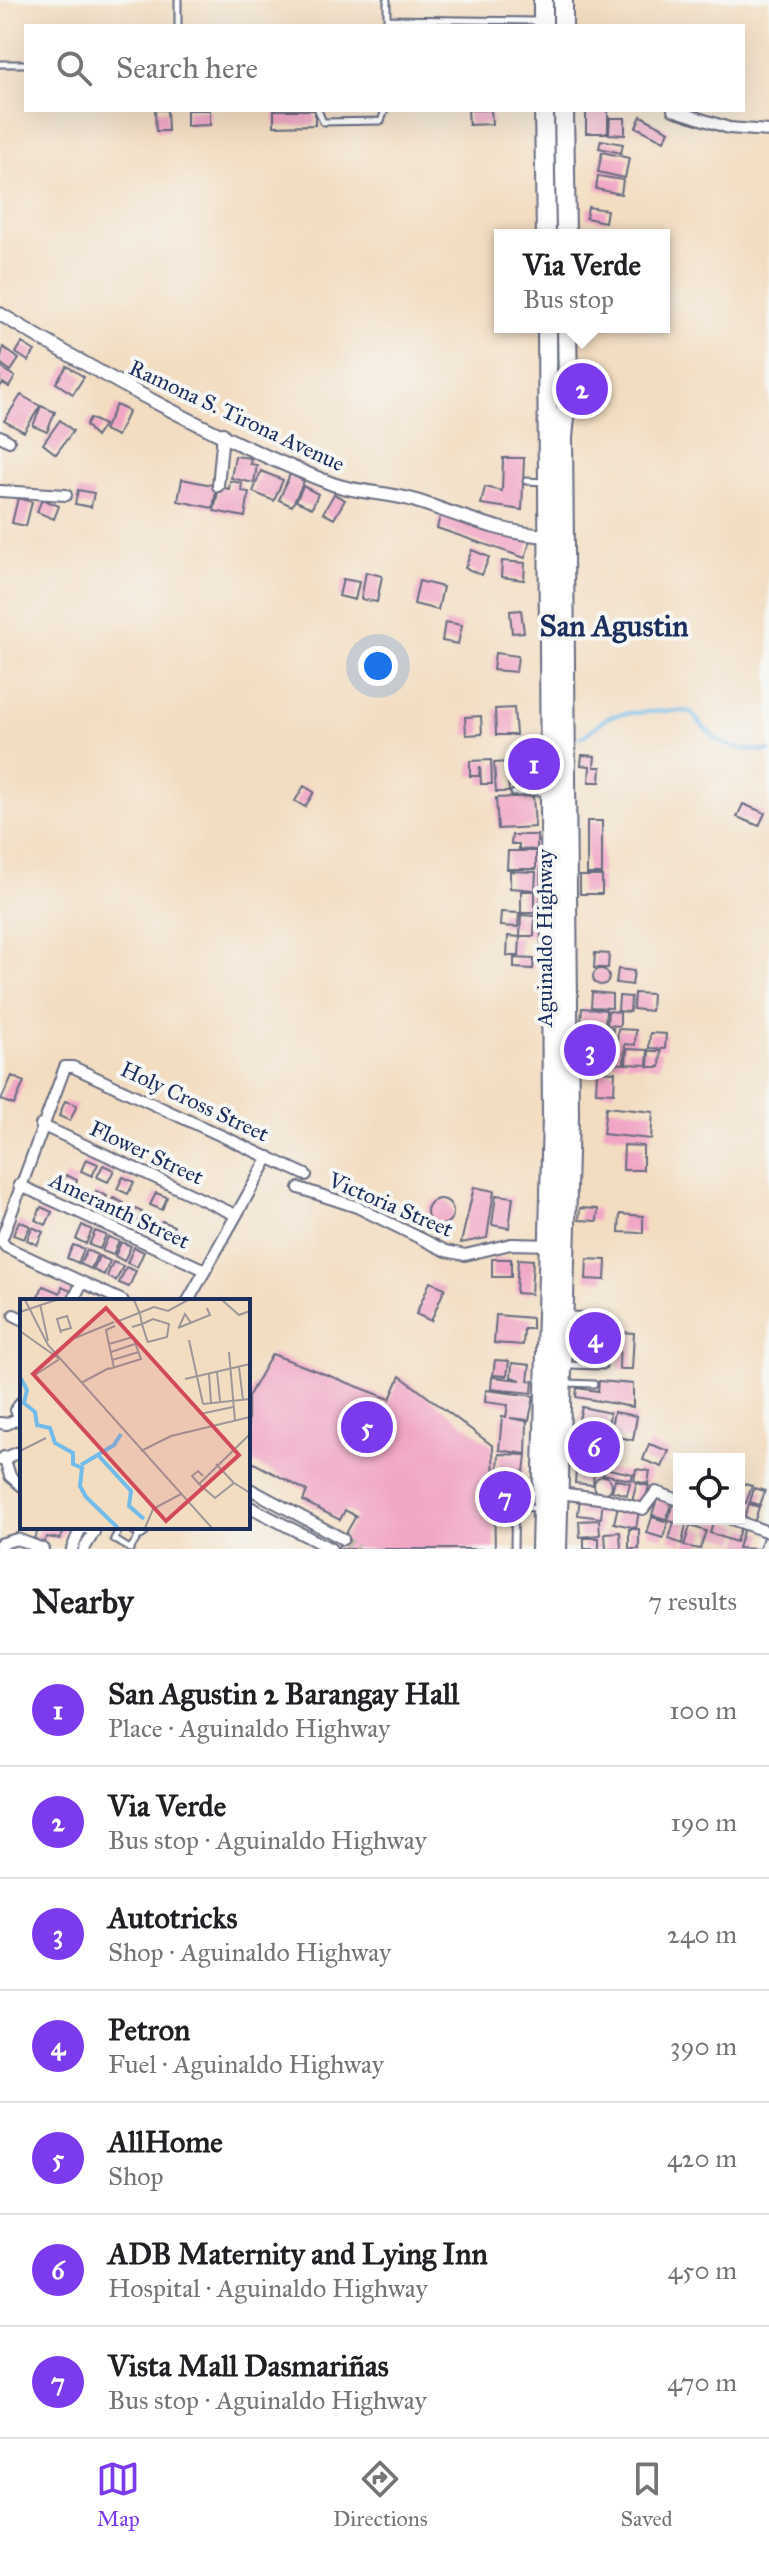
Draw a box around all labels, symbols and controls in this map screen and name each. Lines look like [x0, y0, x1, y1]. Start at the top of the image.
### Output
search box [24, 24, 745, 112]
icon: search [52, 46, 96, 90]
text: Search here [116, 50, 258, 86]
popup [494, 229, 670, 333]
text: Via Verde [523, 247, 641, 283]
text: Bus stop [523, 283, 614, 315]
street label: Ramona S. Tirona Avenue [125, 354, 349, 477]
pin: 2 [556, 359, 608, 419]
district label: San Agustin [539, 608, 689, 644]
your location [358, 646, 398, 686]
pin: 1 [508, 734, 560, 794]
street label: Aguinaldo Highway [531, 848, 558, 1028]
pin: 3 [564, 1020, 616, 1080]
street label: Holy Cross Street [116, 1055, 273, 1148]
street label: Flower Street [86, 1114, 208, 1191]
street label: Ameranth Street [45, 1166, 194, 1255]
street label: Victoria Street [324, 1166, 457, 1243]
inset map [20, 1299, 250, 1529]
pin: 4 [569, 1308, 621, 1368]
pin: 5 [341, 1397, 393, 1457]
pin: 6 [568, 1417, 620, 1477]
map controls [673, 1453, 745, 1525]
button: locate [673, 1453, 745, 1525]
pin: 7 [479, 1467, 531, 1527]
text: Nearby [32, 1581, 134, 1622]
text: 7 results [648, 1585, 737, 1617]
text: San Agustin 2 Barangay Hall [108, 1676, 459, 1712]
text: 1 [53, 1694, 63, 1726]
text: 100 m [669, 1694, 737, 1726]
text: Place · Aguinaldo Highway [108, 1712, 390, 1744]
text: Via Verde [108, 1788, 226, 1824]
text: 2 [52, 1806, 64, 1838]
text: 190 m [670, 1806, 737, 1838]
text: Bus stop · Aguinaldo Highway [108, 1824, 427, 1856]
text: Autotricks [108, 1900, 237, 1936]
text: 3 [53, 1918, 63, 1950]
text: 240 m [667, 1918, 737, 1950]
text: Shop · Aguinaldo Highway [108, 1936, 391, 1968]
text: Petron [108, 2012, 190, 2048]
text: 4 [51, 2030, 65, 2062]
text: 390 m [670, 2030, 737, 2062]
text: Fuel · Aguinaldo Highway [108, 2048, 384, 2080]
text: AllHome [108, 2124, 223, 2160]
text: 5 [52, 2142, 64, 2174]
text: 420 m [667, 2142, 737, 2174]
text: Shop [108, 2160, 164, 2192]
text: ADB Maternity and Lying Inn [108, 2236, 488, 2272]
text: 6 [51, 2254, 65, 2286]
text: 450 m [668, 2254, 737, 2286]
text: Hospital · Aguinaldo Highway [108, 2272, 428, 2304]
text: Vista Mall Dasmariñas [108, 2348, 389, 2384]
text: 7 [51, 2366, 65, 2398]
text: 470 m [667, 2366, 737, 2398]
text: Bus stop · Aguinaldo Highway [108, 2384, 427, 2416]
tab: Map [96, 2457, 140, 2532]
tab: Directions [333, 2457, 428, 2532]
tab: Saved [620, 2457, 673, 2532]

